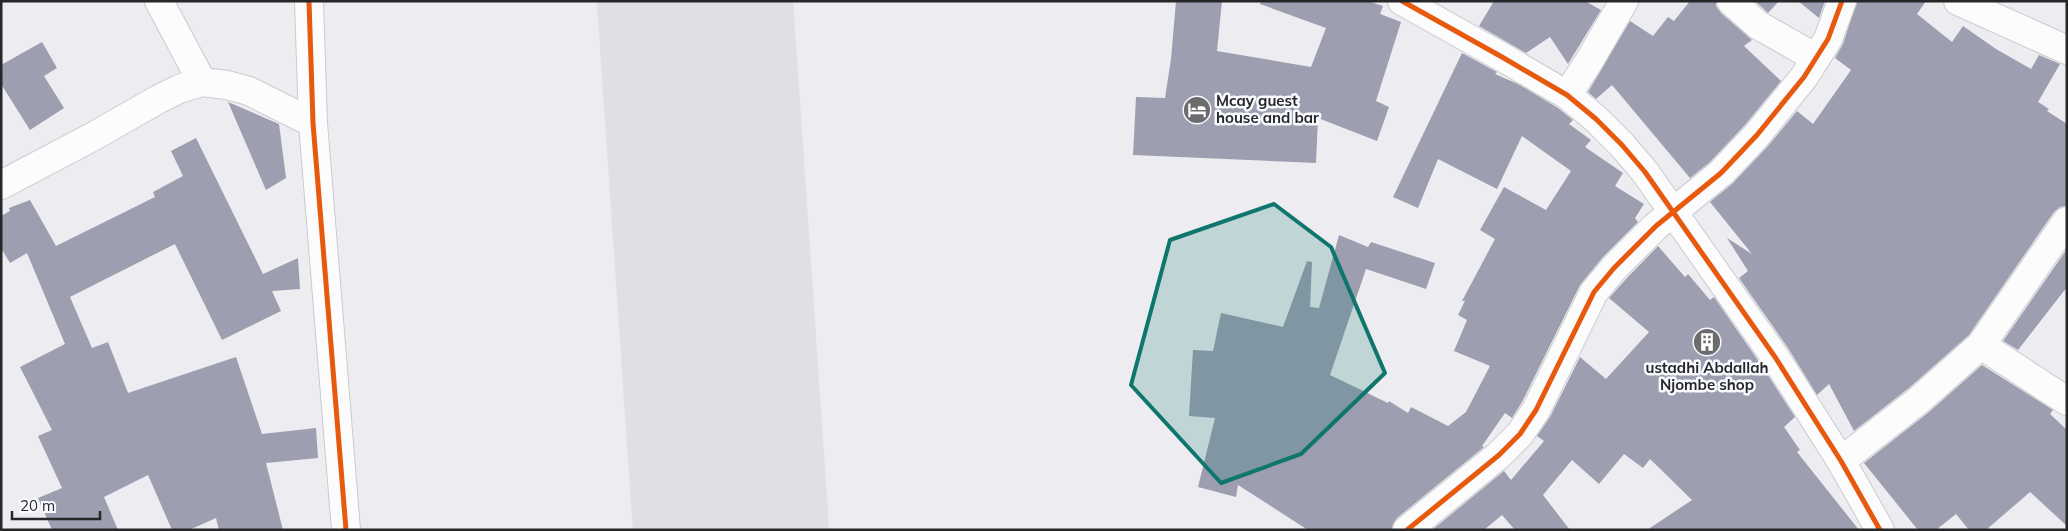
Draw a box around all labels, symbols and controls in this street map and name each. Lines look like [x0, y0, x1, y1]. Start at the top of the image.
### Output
place label: Mcay guest house and bar [1216, 91, 1319, 127]
hotel icon: Mcay guest house and bar [1182, 95, 1212, 125]
building icon: ustadhi Abdallah Njombe shop [1692, 327, 1722, 357]
place label: ustadhi Abdallah Njombe shop [1645, 358, 1769, 394]
scale bar [12, 488, 100, 520]
text: 20 m [20, 496, 55, 515]

